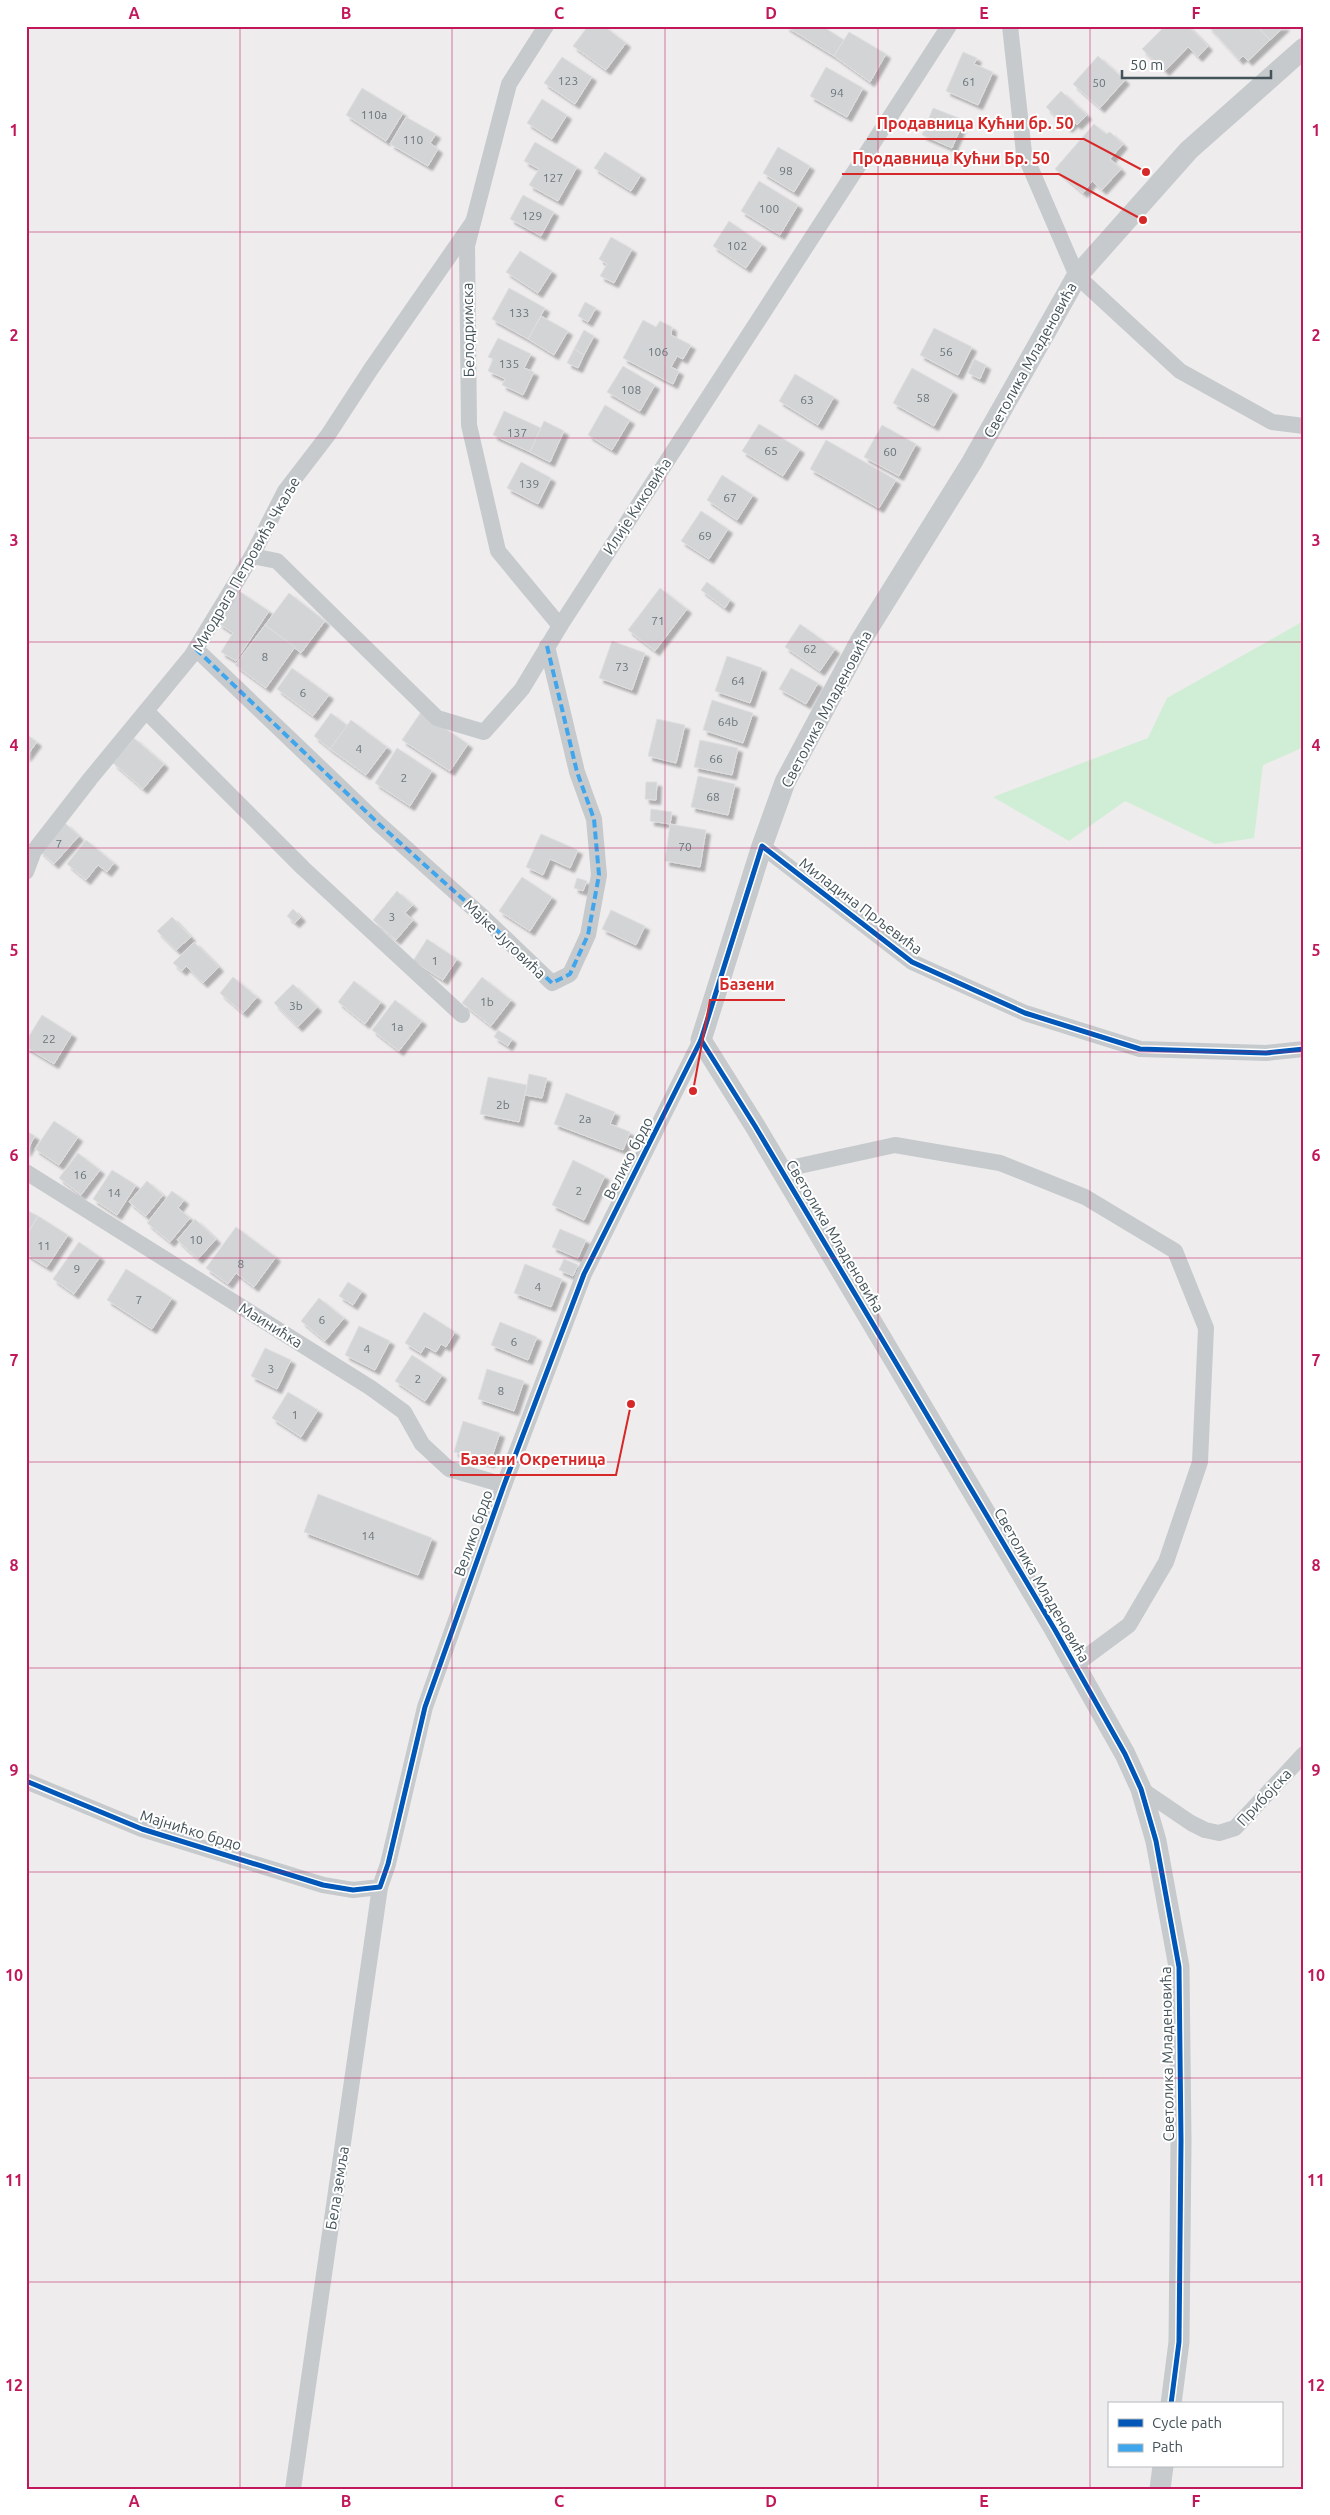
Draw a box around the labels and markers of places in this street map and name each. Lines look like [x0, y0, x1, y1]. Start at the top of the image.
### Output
callout: Продавница Кућни бр. 50 [867, 108, 1084, 139]
callout: Продавница Кућни Бр. 50 [842, 143, 1059, 174]
callout: Базени [710, 969, 785, 1000]
callout: Базени Окретница [450, 1444, 616, 1475]

